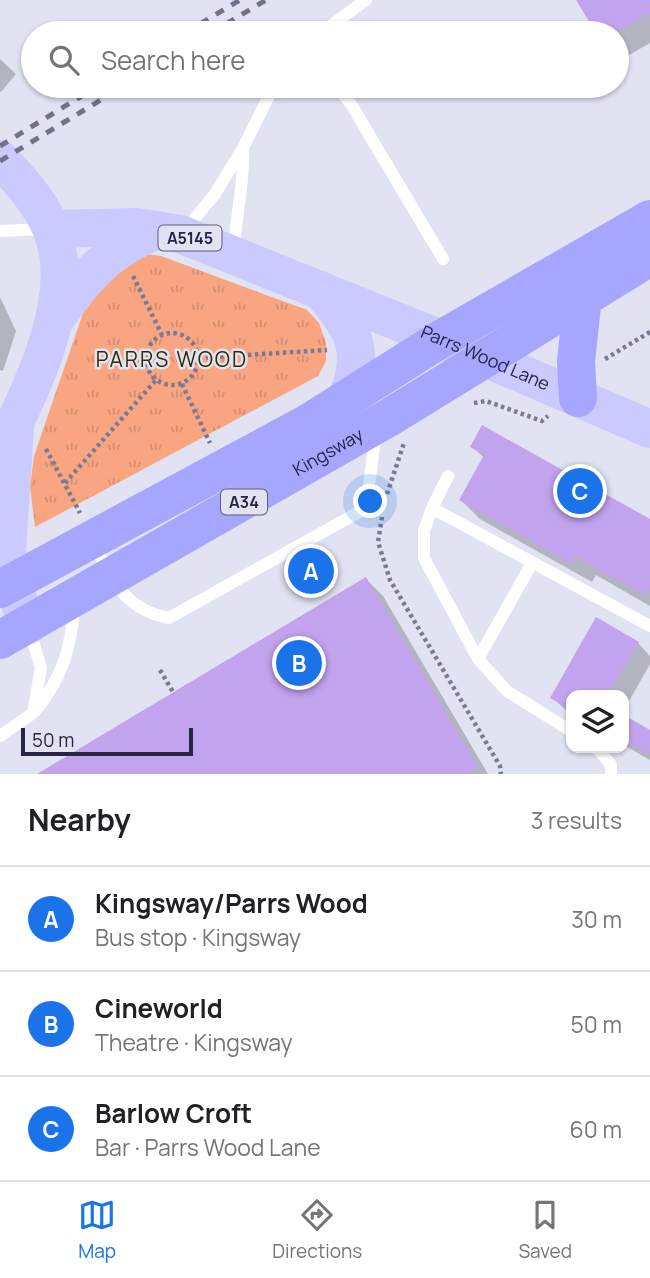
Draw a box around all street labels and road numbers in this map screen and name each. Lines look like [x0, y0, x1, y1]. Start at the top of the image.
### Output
road number: A5145 [158, 226, 222, 250]
street label: Parrs Wood Lane [418, 319, 554, 395]
street label: Kingsway [288, 422, 368, 481]
road number: A34 [221, 489, 267, 514]

